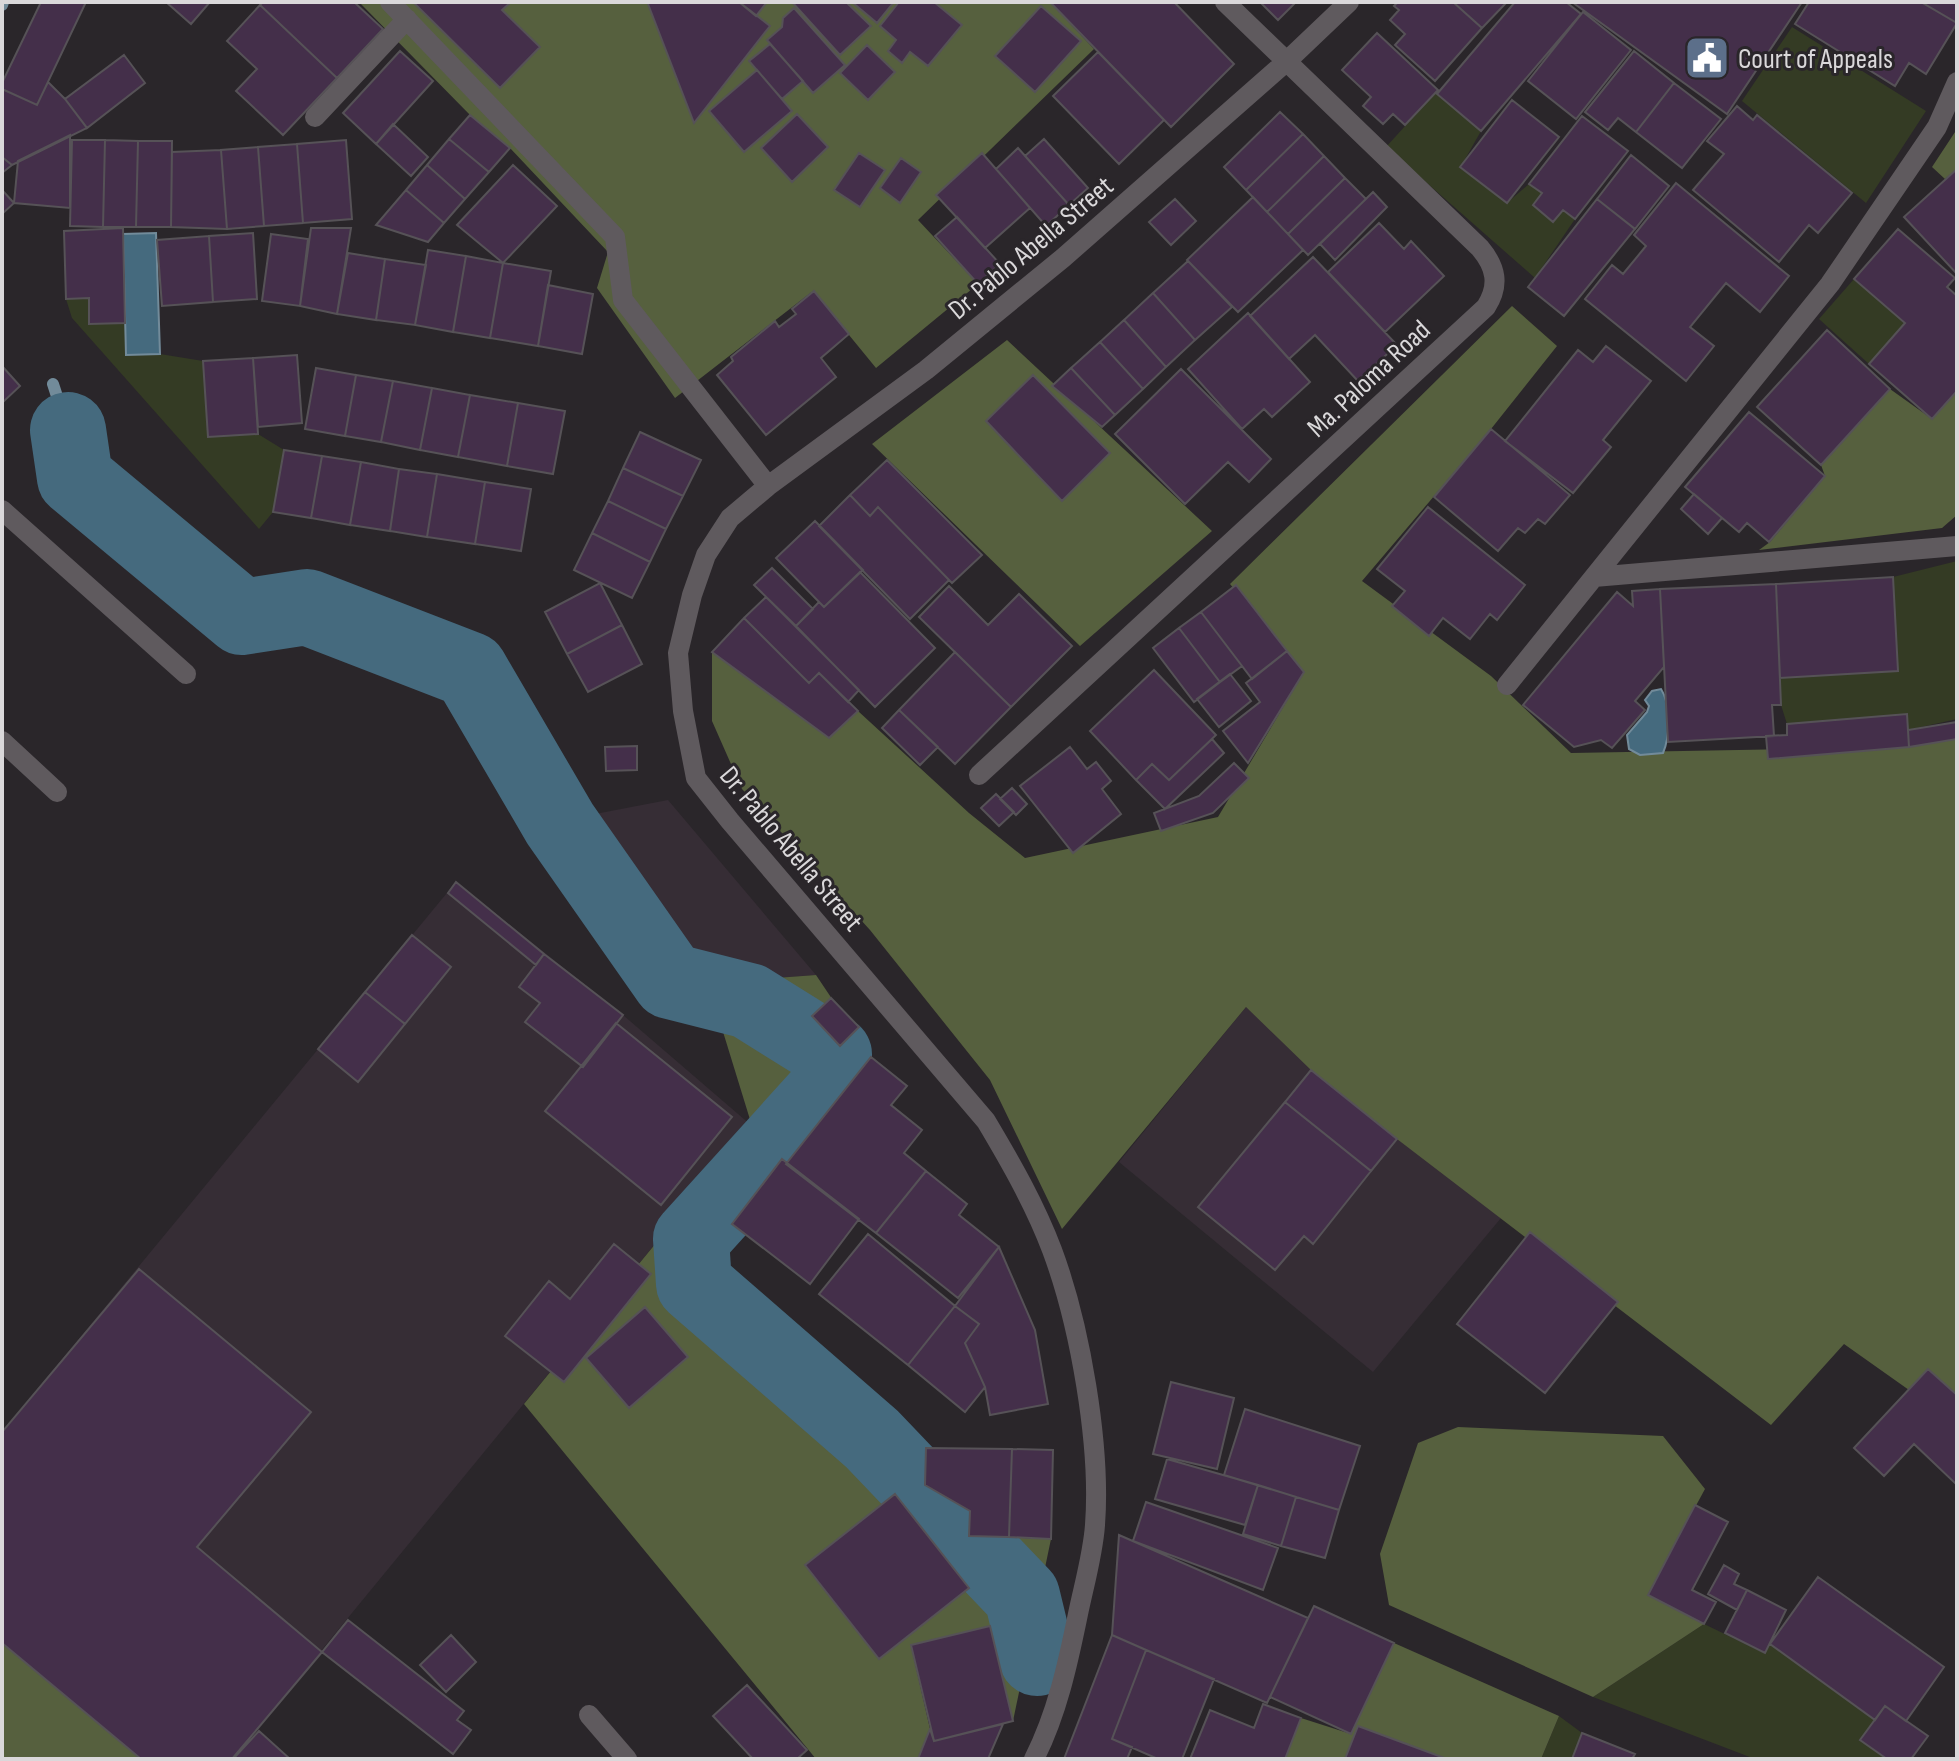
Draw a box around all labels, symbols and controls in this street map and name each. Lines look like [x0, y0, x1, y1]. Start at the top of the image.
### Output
public building icon: Court of Appeals [1683, 34, 1731, 82]
place label: Court of Appeals [1738, 43, 1893, 76]
street label: Dr. Pablo Abella Street [942, 170, 1120, 327]
street label: Ma. Paloma Road [1301, 314, 1437, 444]
street label: Dr. Pablo Abella Street [712, 760, 869, 938]

